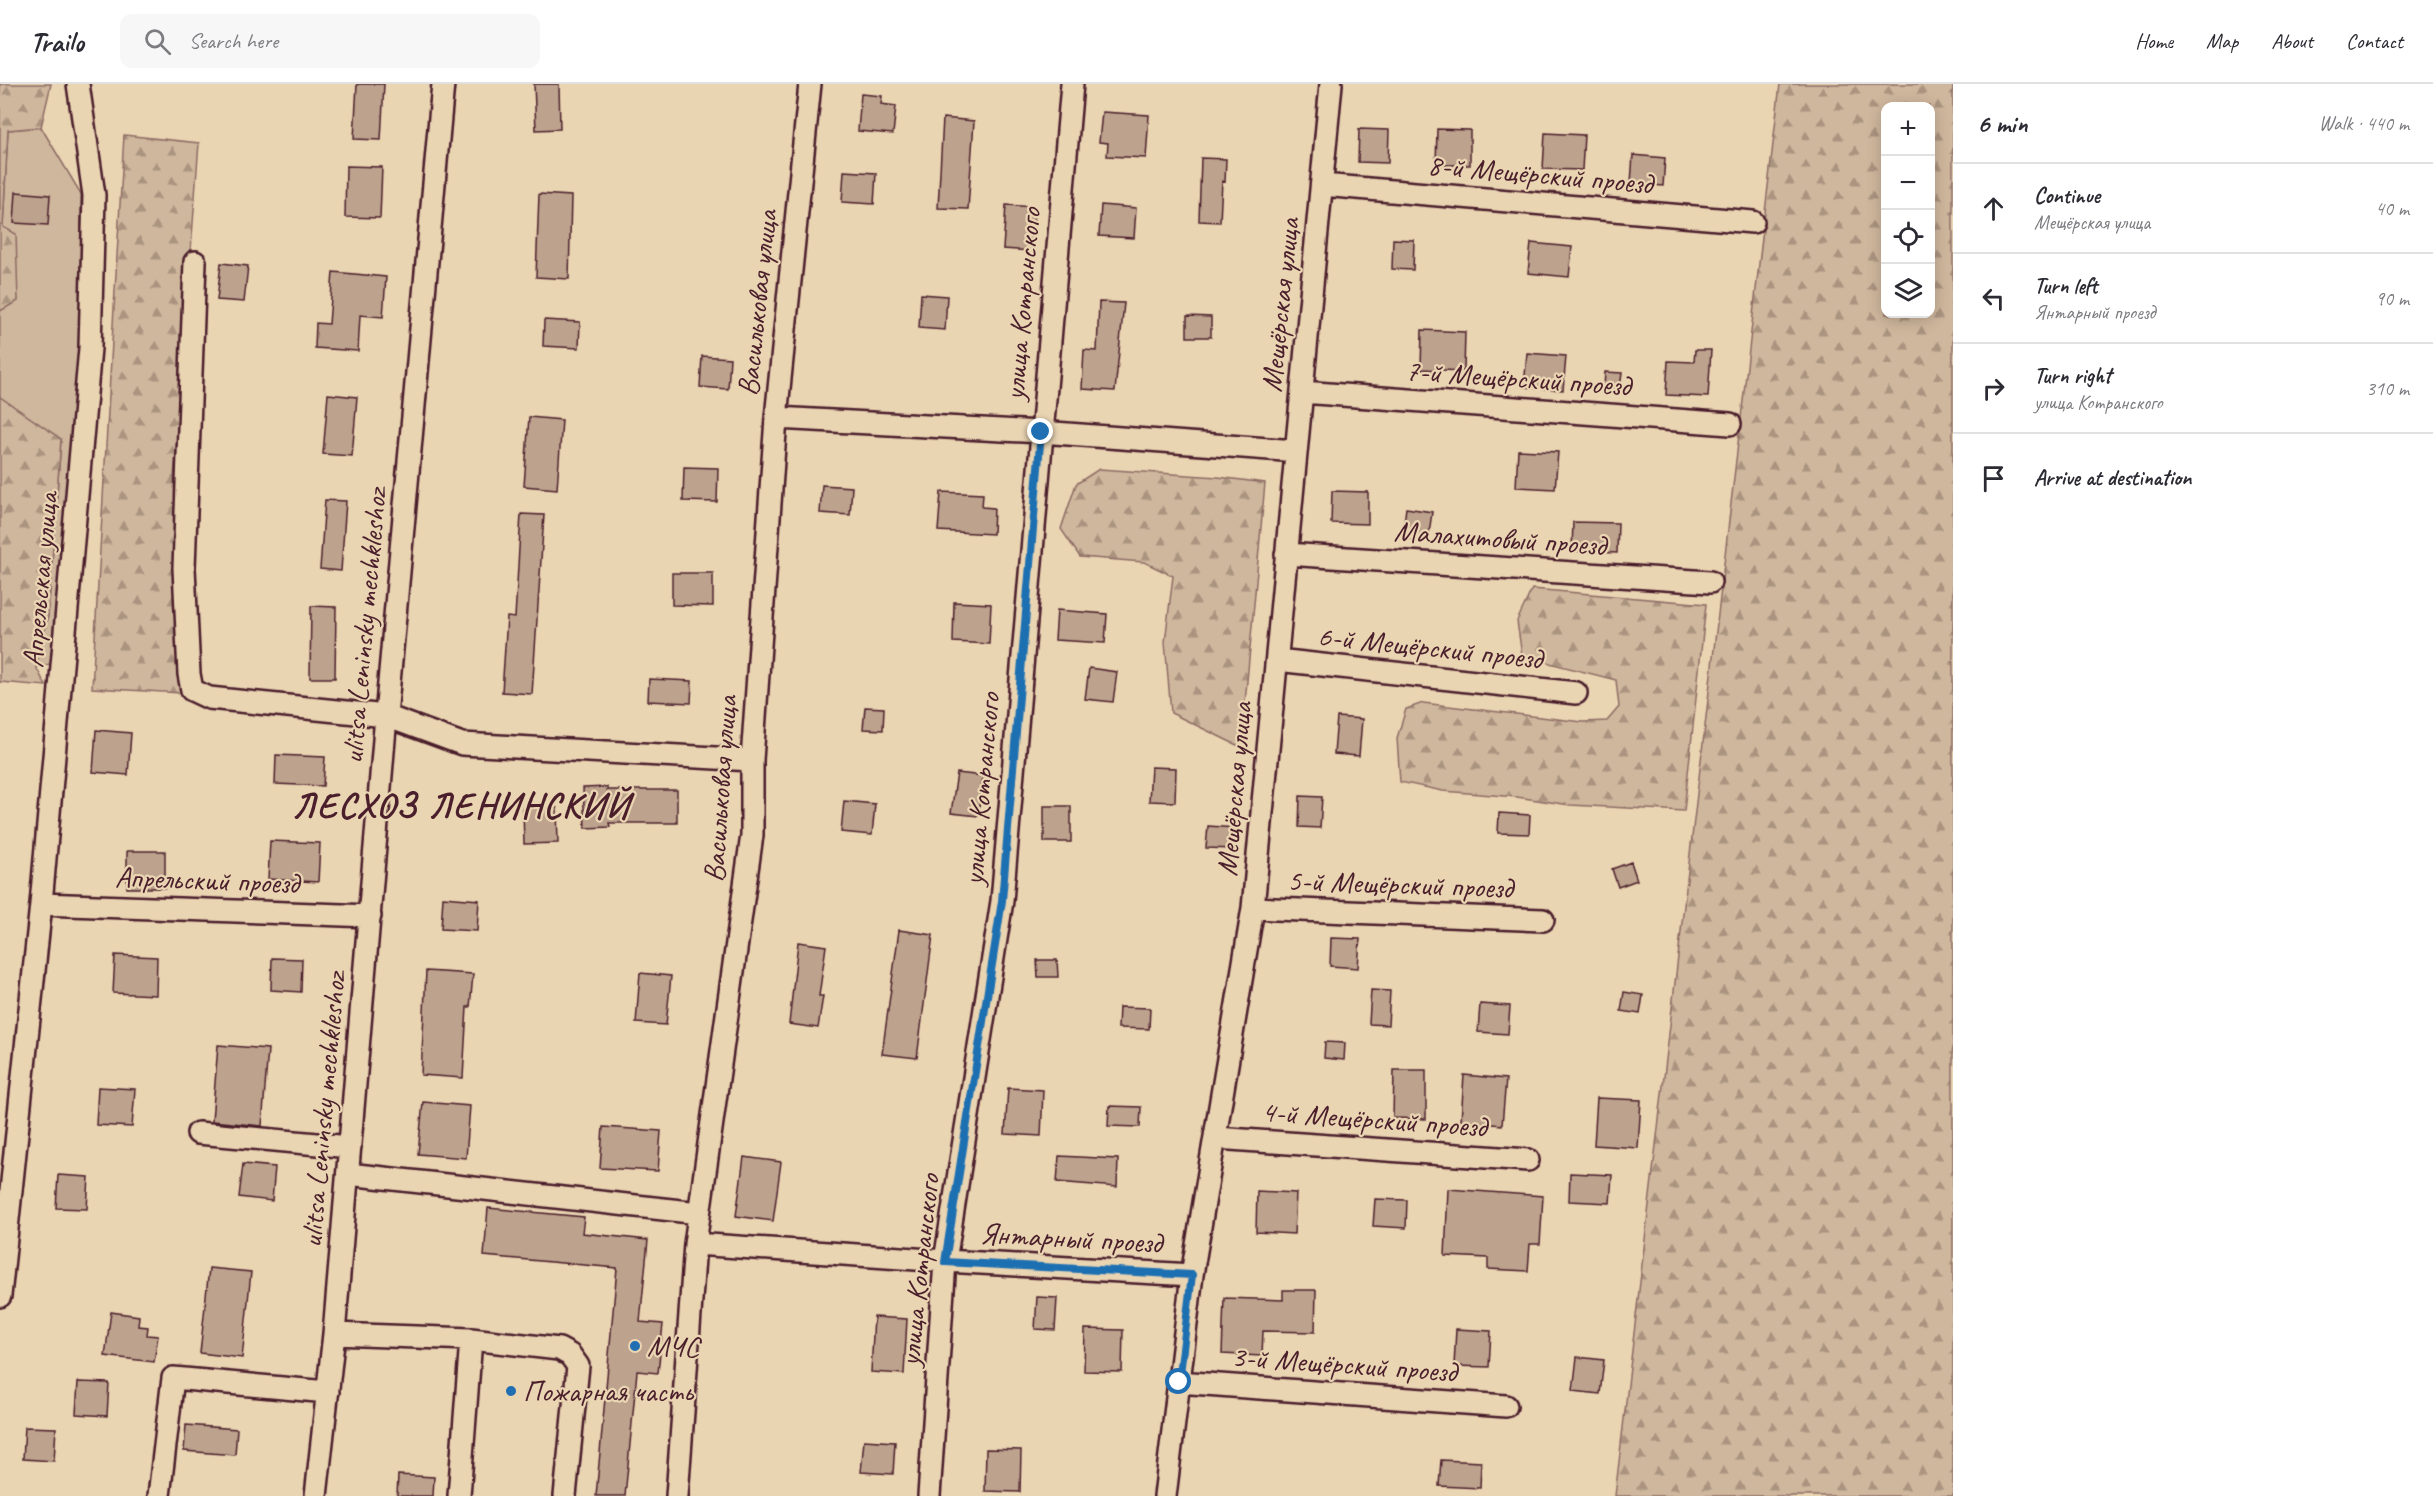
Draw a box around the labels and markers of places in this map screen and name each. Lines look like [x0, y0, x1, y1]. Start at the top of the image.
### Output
place label: МЧС [647, 1327, 703, 1365]
marker: МЧС [628, 1339, 642, 1353]
place label: Пожарная часть [523, 1372, 695, 1410]
marker: Пожарная часть [504, 1384, 518, 1398]

